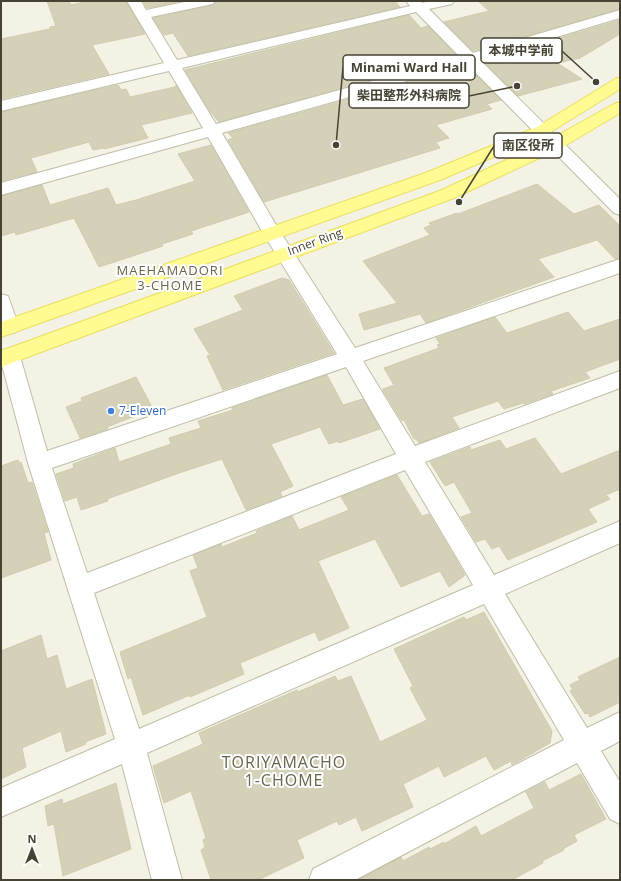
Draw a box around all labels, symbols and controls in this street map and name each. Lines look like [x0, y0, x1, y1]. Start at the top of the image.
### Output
callout: 本城中学前 [481, 38, 562, 63]
text: 本城中学前 [488, 41, 554, 59]
callout: Minami Ward Hall [343, 55, 475, 80]
text: Minami Ward Hall [351, 58, 467, 76]
callout: 柴田整形外科病院 [349, 83, 469, 108]
text: 柴田整形外科病院 [357, 86, 461, 104]
callout: 南区役所 [494, 133, 562, 158]
text: 南区役所 [502, 136, 554, 154]
street label: Inner Ring [285, 224, 345, 259]
district label: MAEHAMADORI 3-CHOME [116, 261, 224, 294]
place label: 7-Eleven [119, 402, 166, 419]
marker: 7-Eleven [106, 406, 116, 416]
district label: TORIYAMACHO 1-CHOME [222, 751, 346, 791]
north arrow [12, 829, 52, 869]
text: N [28, 831, 36, 846]

